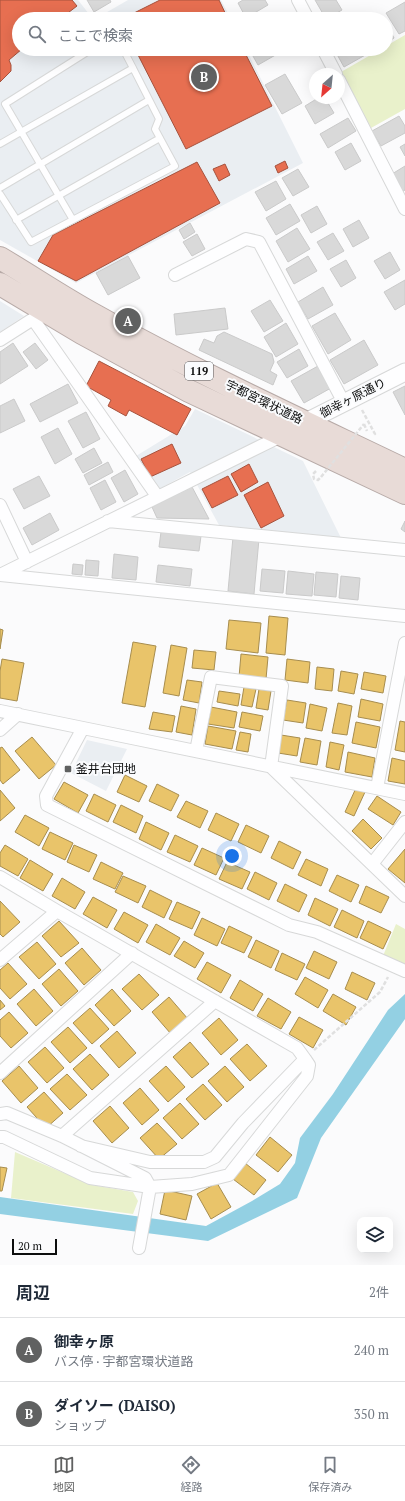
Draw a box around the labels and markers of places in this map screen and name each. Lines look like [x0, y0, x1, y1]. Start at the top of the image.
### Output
pin: B [191, 62, 217, 92]
pin: A [115, 306, 141, 336]
place label: 釜井台団地 [76, 761, 136, 776]
marker: 釜井台団地 [63, 764, 73, 774]

